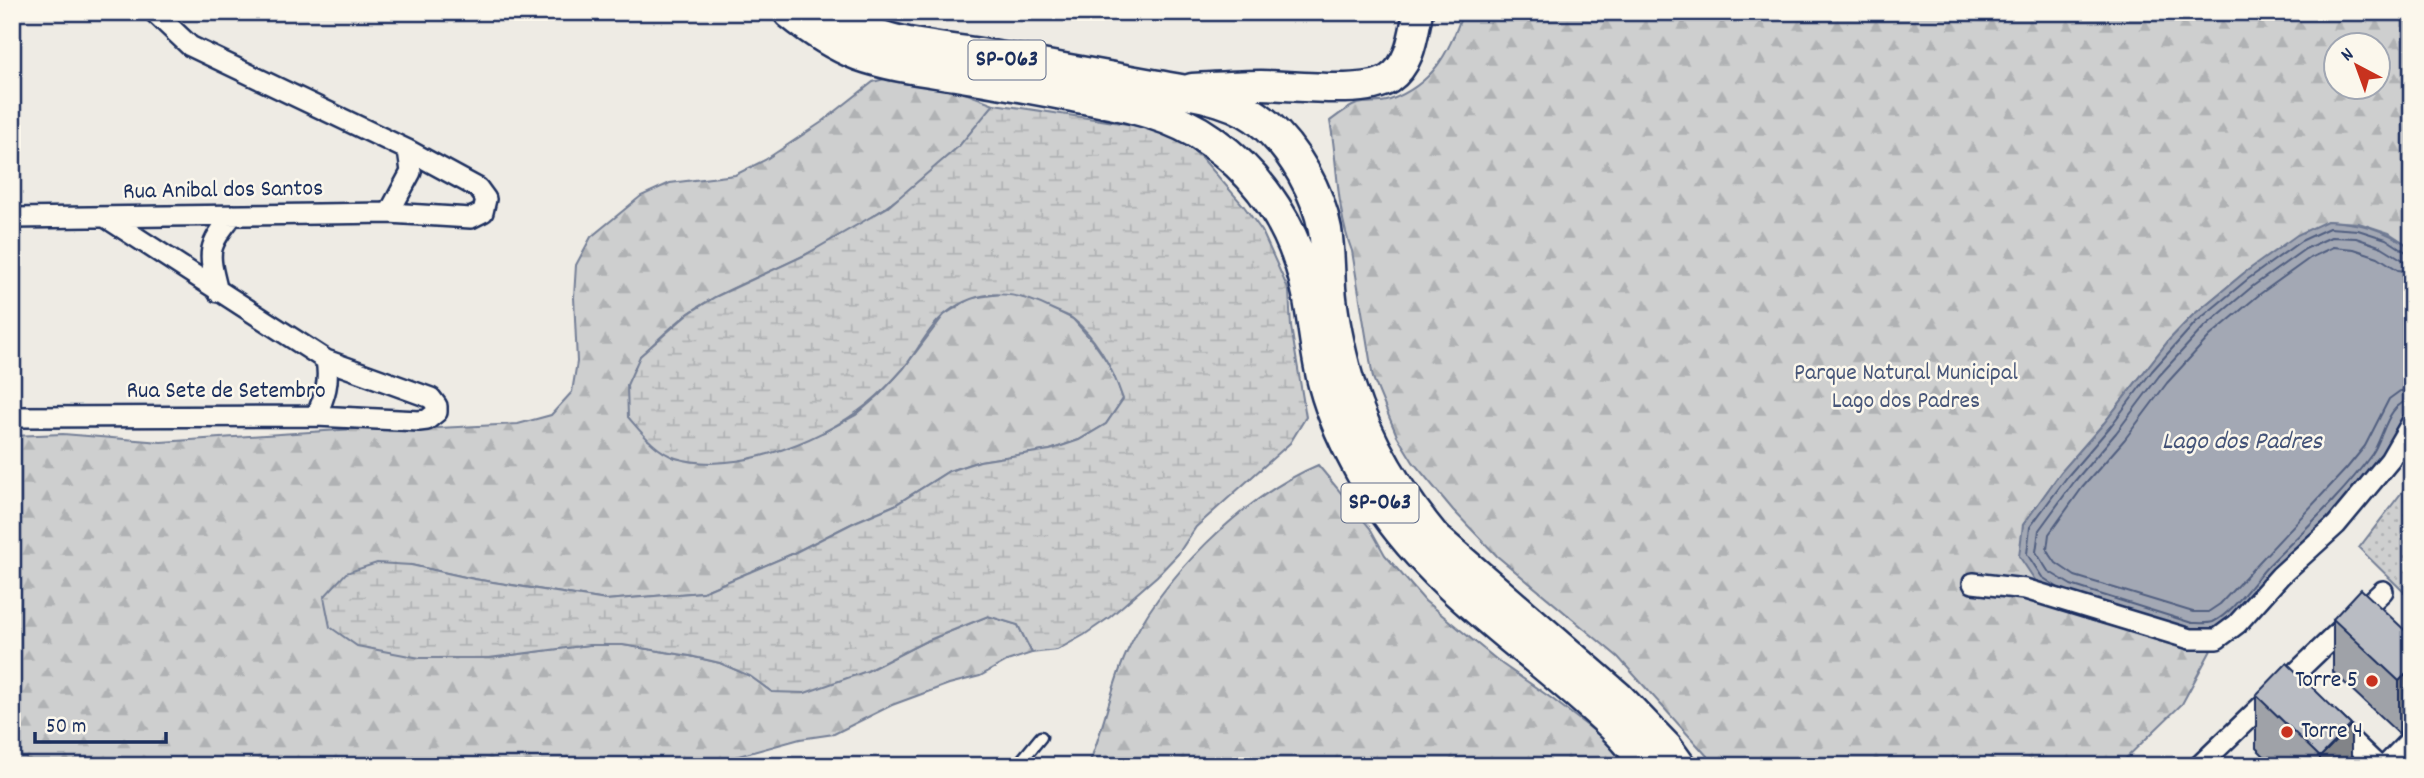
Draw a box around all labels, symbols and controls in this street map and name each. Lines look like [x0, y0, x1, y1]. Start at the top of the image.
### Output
north arrow [2322, 32, 2392, 102]
road number: SP-063 [968, 40, 1046, 80]
text: N [2336, 43, 2361, 69]
street label: Rua Anibal dos Santos [123, 172, 323, 210]
park label: Parque Natural Municipal Lago dos Padres [1794, 357, 2018, 419]
street label: Rua Sete de Setembro [126, 375, 326, 409]
water label: Lago dos Padres [2162, 424, 2323, 461]
road number: SP-063 [1342, 484, 1418, 523]
place label: Torre 5 [2295, 664, 2358, 698]
marker: Torre 5 [2364, 673, 2380, 689]
scale bar [35, 701, 166, 745]
text: 50 m [46, 713, 86, 743]
place label: Torre 4 [2301, 715, 2363, 749]
marker: Torre 4 [2279, 724, 2295, 740]

